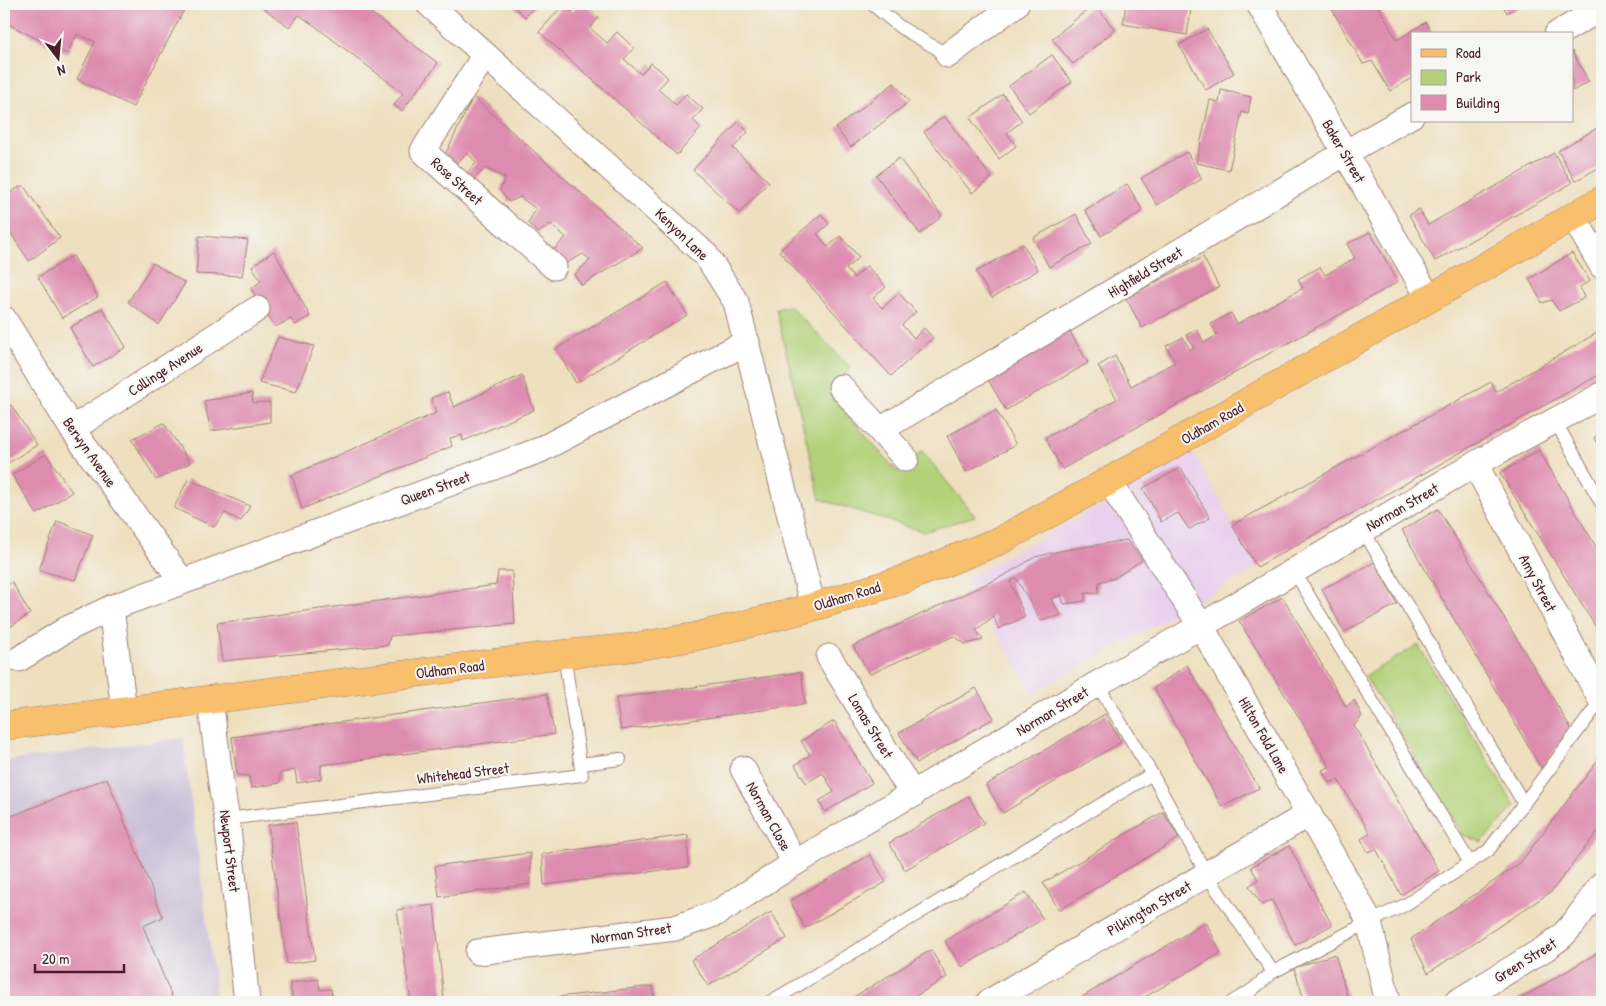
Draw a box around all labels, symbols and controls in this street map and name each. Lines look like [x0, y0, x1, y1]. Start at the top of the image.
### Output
north arrow [32, 32, 82, 82]
legend [1411, 32, 1574, 122]
text: Road [1456, 42, 1481, 63]
text: N [55, 61, 68, 81]
text: Park [1456, 66, 1481, 87]
text: Building [1456, 92, 1500, 113]
street label: Baker Street [1317, 116, 1371, 187]
street label: Rose Street [427, 152, 488, 210]
street label: Kenyon Lane [650, 203, 714, 265]
street label: Highfield Street [1104, 241, 1187, 303]
street label: Collinge Avenue [124, 337, 206, 401]
street label: Oldham Road [1177, 397, 1247, 449]
street label: Berwyn Avenue [58, 413, 122, 491]
street label: Queen Street [397, 465, 474, 510]
street label: Norman Street [1362, 477, 1443, 536]
street label: Amy Street [1514, 551, 1562, 616]
street label: Oldham Road [811, 576, 883, 616]
street label: Oldham Road [415, 654, 485, 684]
street label: Norman Street [1012, 681, 1093, 741]
street label: Lomas Street [843, 690, 899, 763]
street label: Hilton Fold Lane [1234, 693, 1294, 777]
street label: Whitehead Street [416, 757, 511, 789]
street label: Norman Close [741, 778, 797, 854]
street label: Newport Street [215, 809, 246, 894]
street label: Pilkington Street [1103, 875, 1196, 941]
street label: Norman Street [589, 917, 673, 949]
street label: Green Street [1490, 932, 1561, 987]
scale bar [35, 941, 124, 973]
text: 20 m [42, 948, 69, 969]

